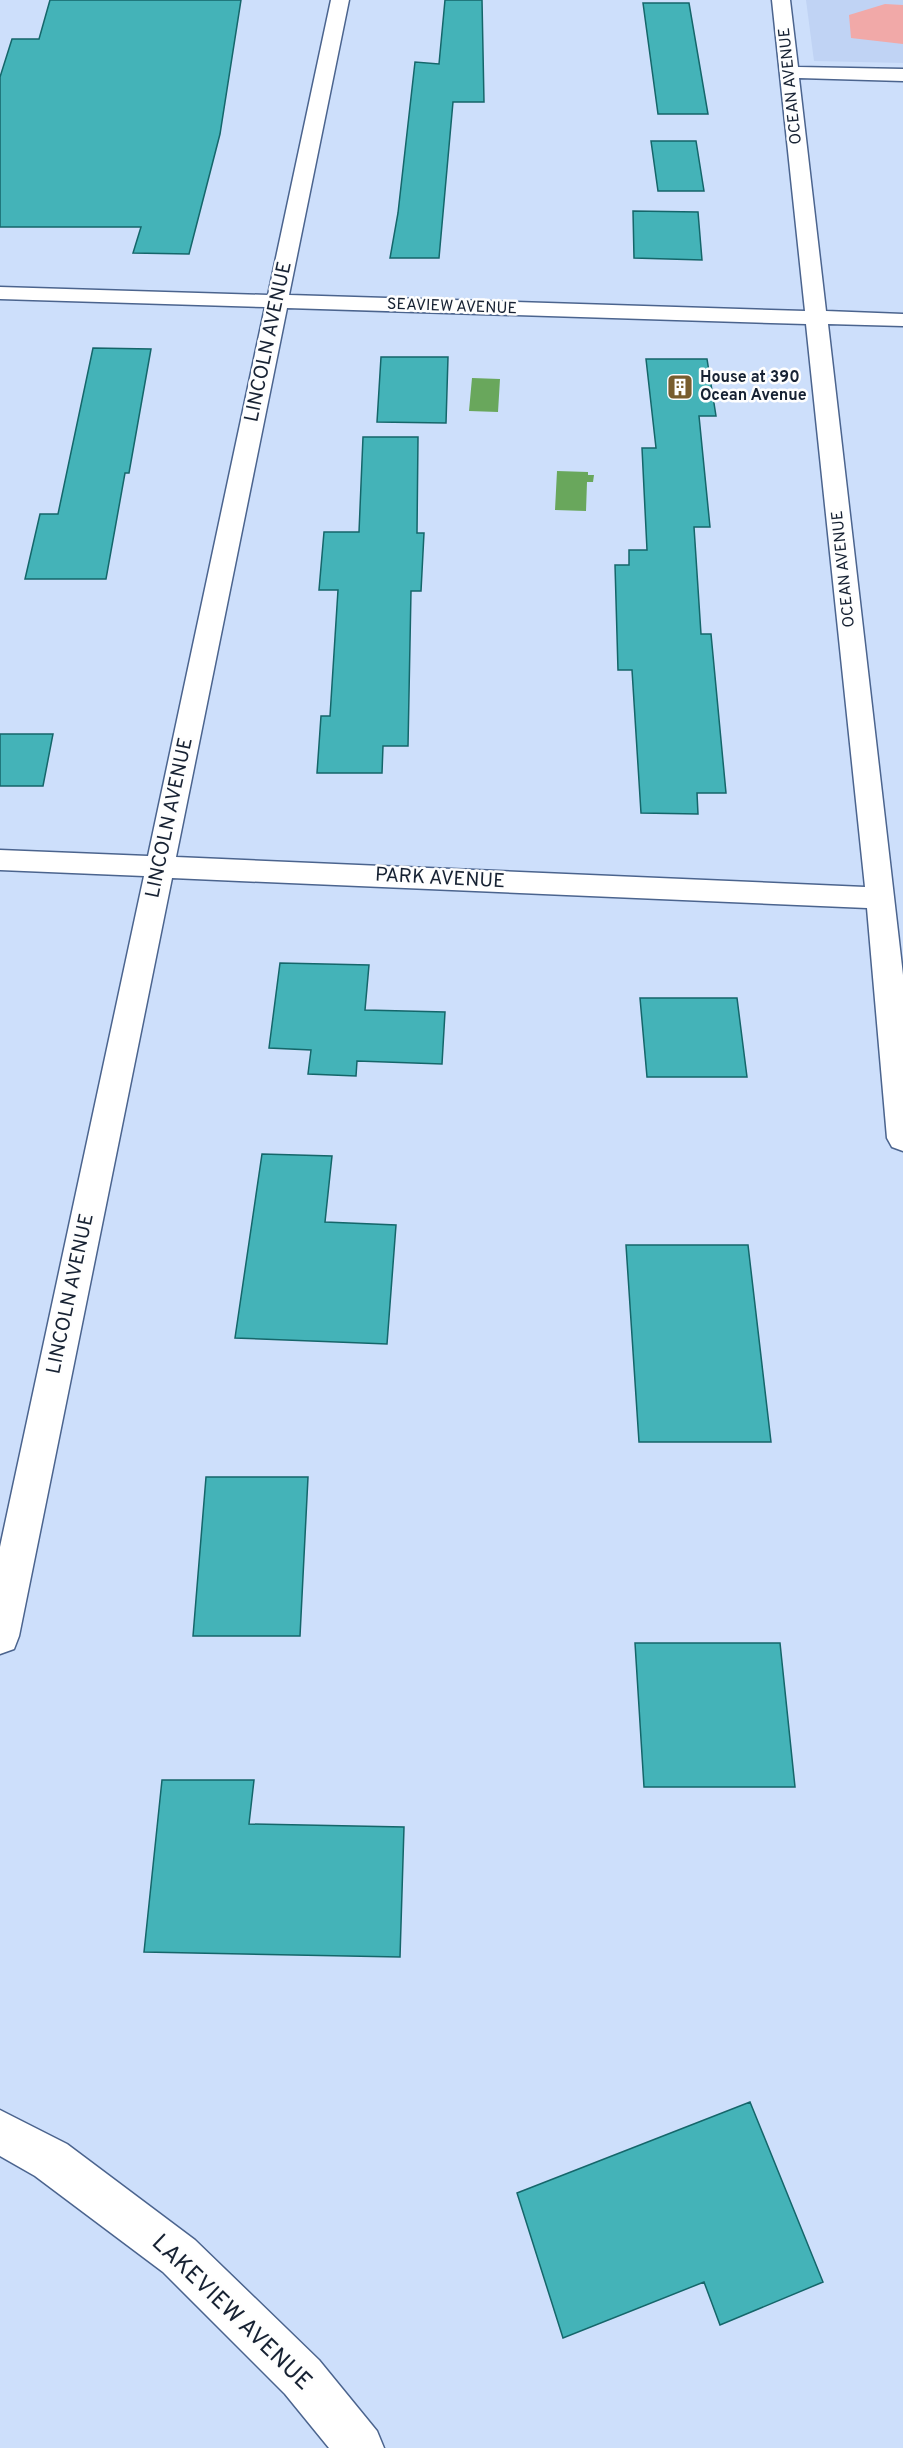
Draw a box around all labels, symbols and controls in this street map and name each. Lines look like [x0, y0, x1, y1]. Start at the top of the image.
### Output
street label: OCEAN AVENUE [775, 27, 807, 145]
street label: LINCOLN AVENUE [239, 259, 299, 425]
street label: SEAVIEW AVENUE [387, 295, 517, 319]
place label: House at 390 Ocean Avenue [700, 368, 807, 406]
building icon: House at 390 Ocean Avenue [665, 372, 695, 402]
street label: OCEAN AVENUE [828, 510, 860, 628]
street label: LINCOLN AVENUE [140, 735, 200, 901]
street label: PARK AVENUE [374, 863, 506, 895]
street label: LINCOLN AVENUE [41, 1211, 101, 1377]
street label: LAKEVIEW AVENUE [144, 2229, 318, 2397]

